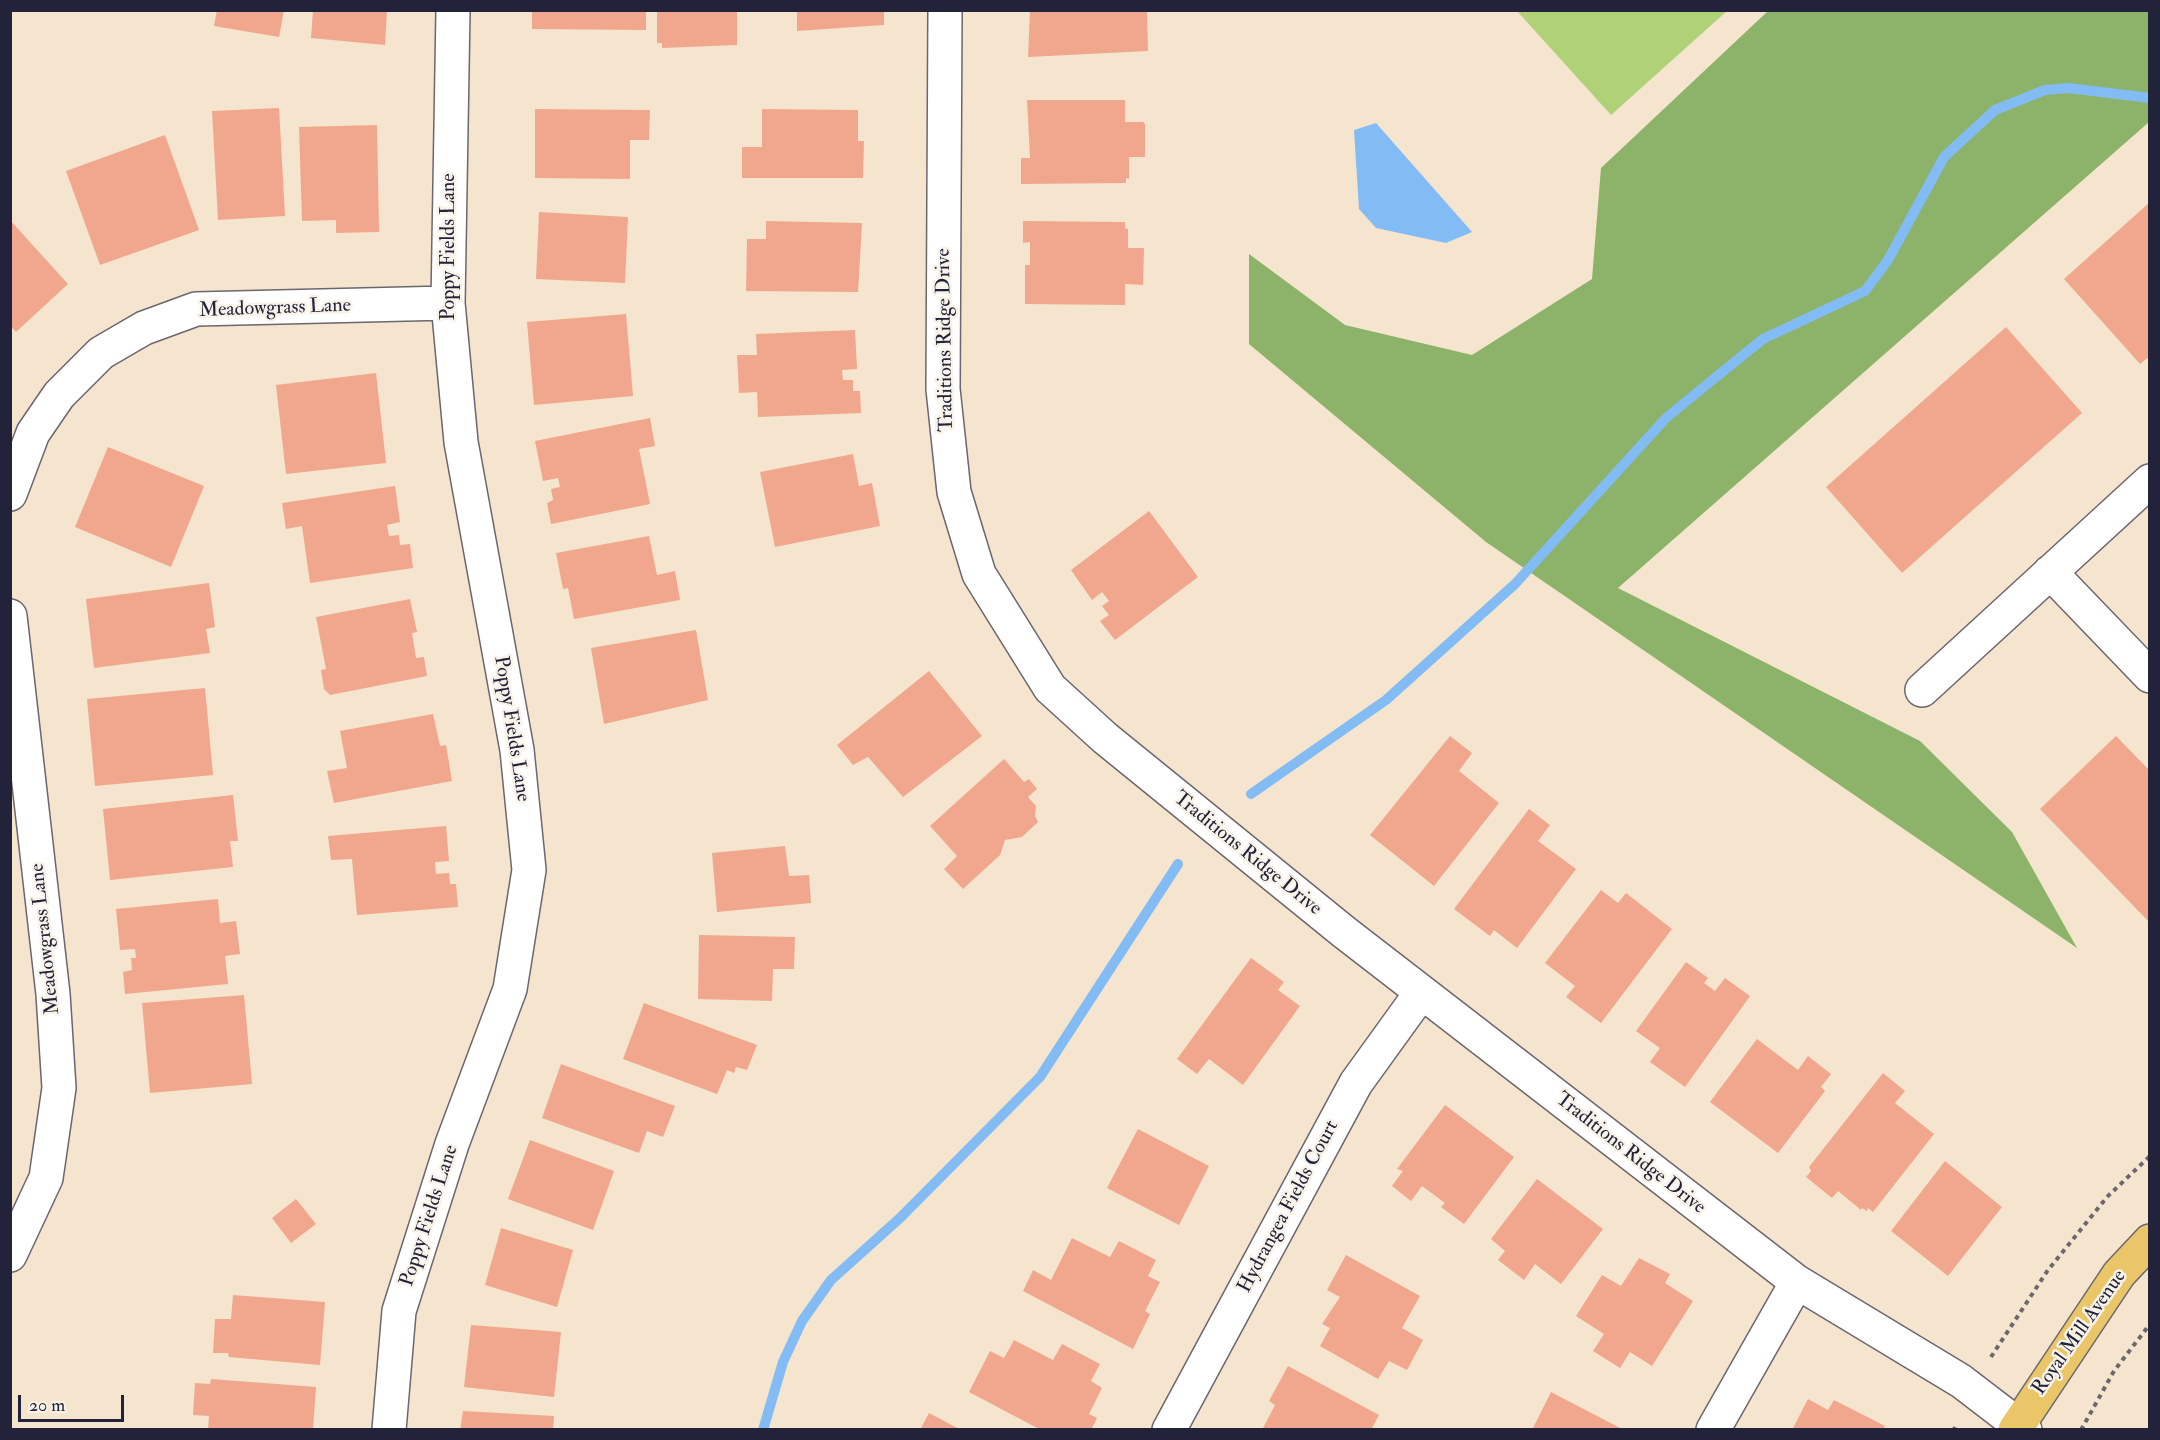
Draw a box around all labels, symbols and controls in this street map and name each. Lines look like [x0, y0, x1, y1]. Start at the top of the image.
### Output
street label: Poppy Fields Lane [438, 173, 462, 321]
street label: Traditions Ridge Drive [932, 248, 960, 432]
street label: Meadowgrass Lane [199, 294, 351, 324]
street label: Poppy Fields Lane [488, 654, 534, 804]
street label: Traditions Ridge Drive [1168, 787, 1326, 921]
street label: Meadowgrass Lane [26, 862, 66, 1016]
street label: Traditions Ridge Drive [1550, 1088, 1710, 1220]
street label: Hydrangea Fields Court [1233, 1117, 1345, 1297]
street label: Poppy Fields Lane [396, 1142, 464, 1290]
street label: Royal Mill Avenue [2028, 1266, 2132, 1400]
scale bar [21, 1383, 128, 1421]
text: 20 m [29, 1394, 65, 1417]

